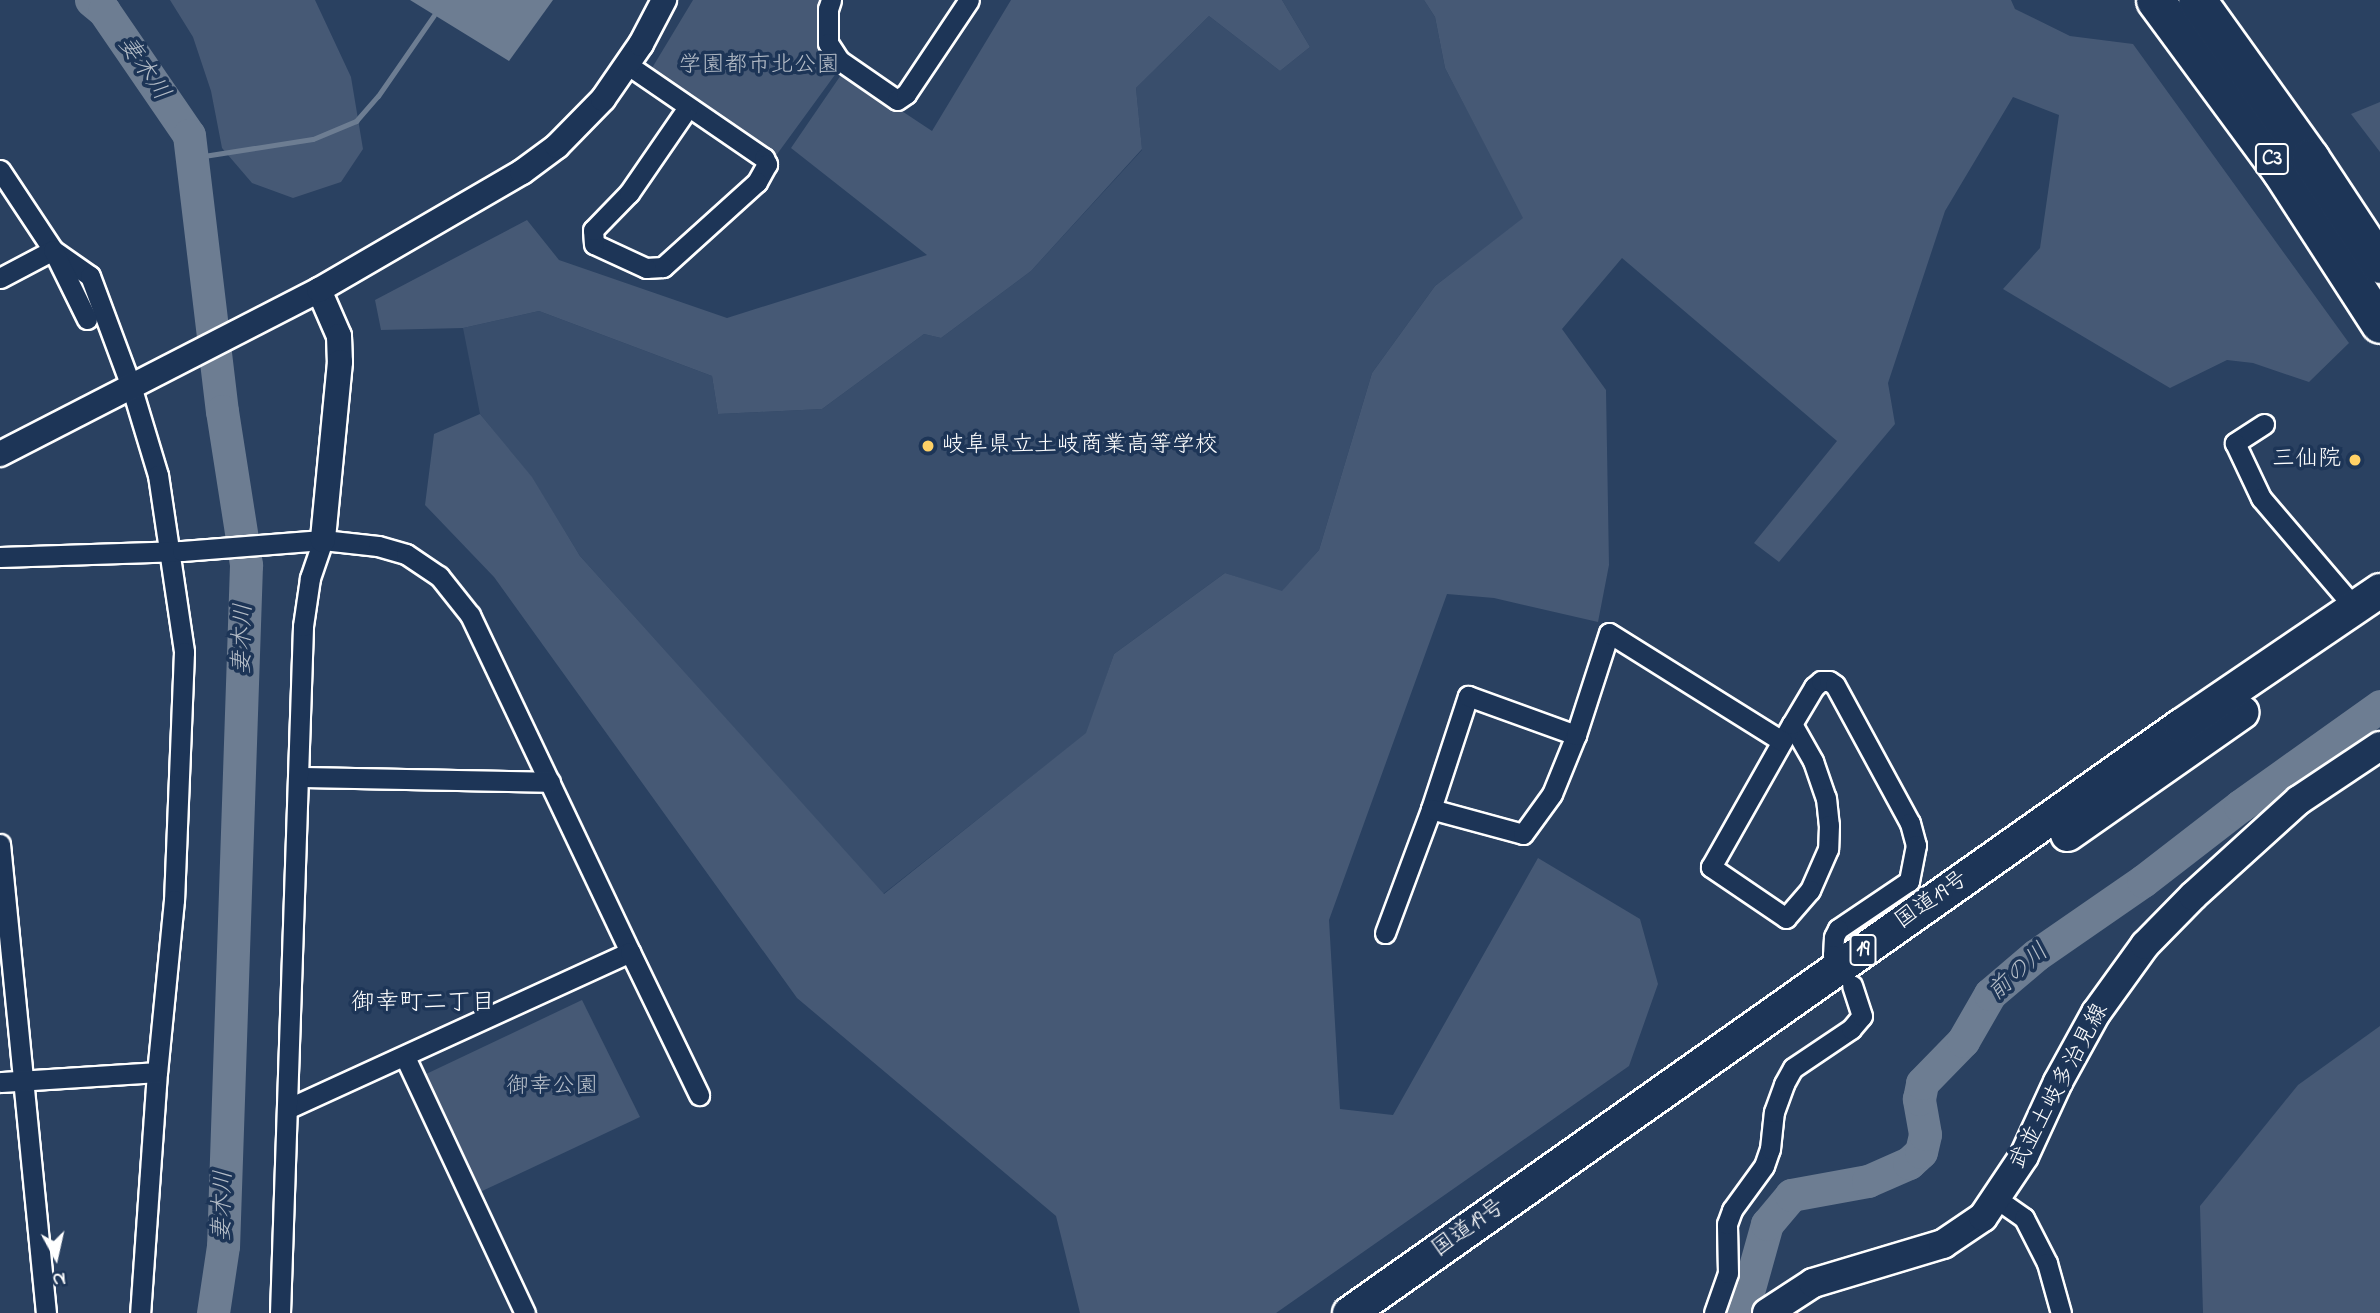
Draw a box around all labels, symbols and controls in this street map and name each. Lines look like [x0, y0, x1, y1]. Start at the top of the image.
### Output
water label: 妻木川 [111, 31, 175, 107]
park label: 学園都市北公園 [679, 52, 839, 80]
road number: C3 [2254, 142, 2290, 176]
place label: 岐阜県立土岐商業高等学校 [942, 432, 1218, 460]
marker: 岐阜県立土岐商業高等学校 [920, 438, 936, 454]
place label: 三仙院 [2272, 446, 2341, 474]
marker: 三仙院 [2347, 452, 2363, 468]
water label: 妻木川 [228, 603, 260, 675]
street label: 国道19号 [1890, 866, 1974, 936]
road number: 19 [1849, 932, 1877, 968]
water label: 前の川 [1983, 938, 2055, 1008]
district label: 御幸町二丁目 [351, 990, 495, 1018]
street label: 武並土岐多治見線 [2005, 999, 2115, 1175]
park label: 御幸公園 [506, 1073, 598, 1101]
water label: 妻木川 [208, 1170, 240, 1242]
street label: 国道19号 [1427, 1194, 1511, 1264]
north arrow [21, 1222, 91, 1292]
text: N [51, 1264, 67, 1293]

